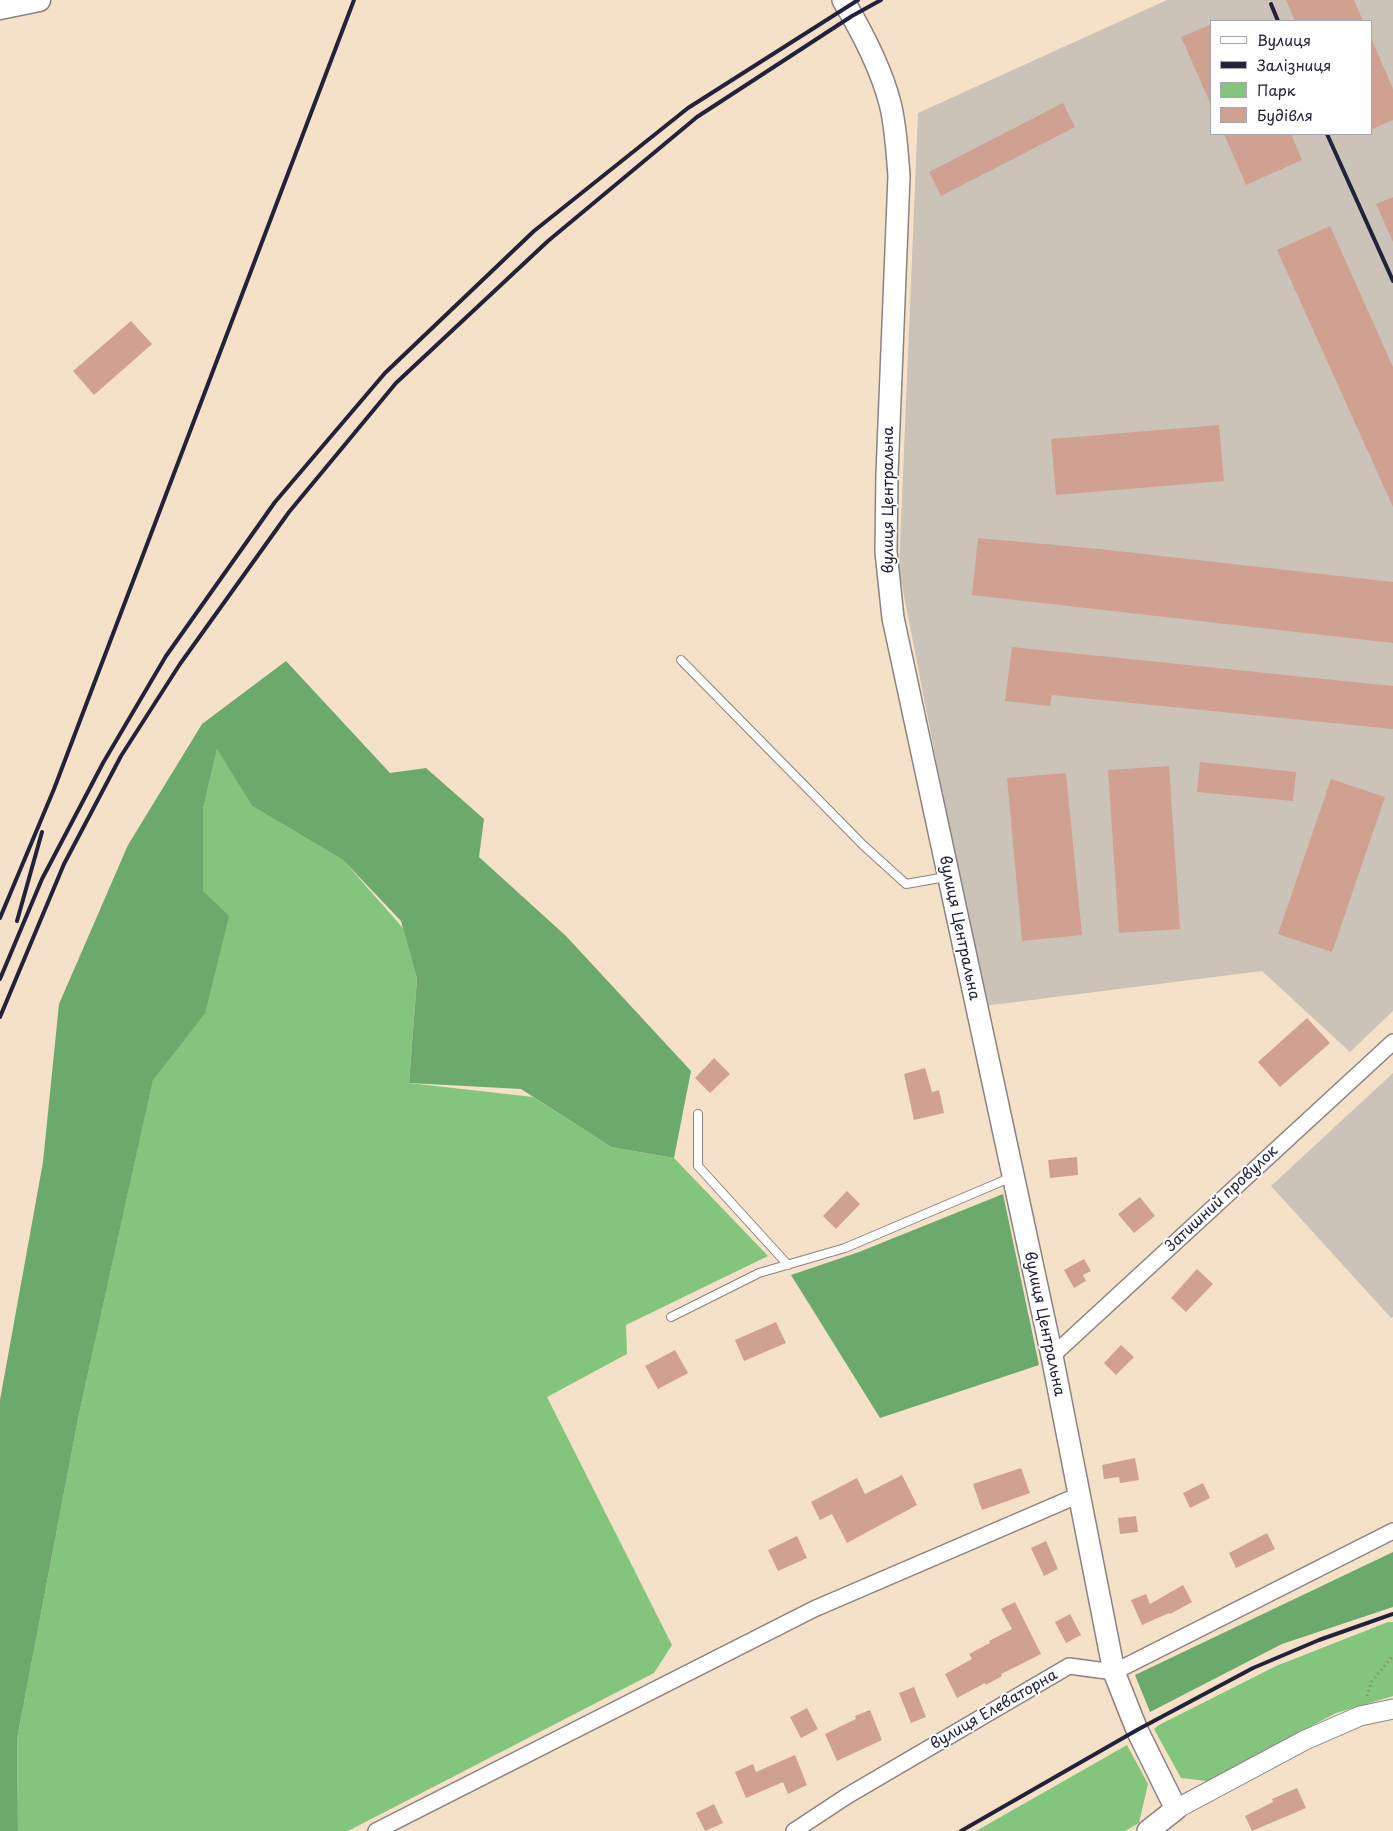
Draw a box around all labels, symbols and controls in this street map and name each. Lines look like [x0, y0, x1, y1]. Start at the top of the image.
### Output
legend [1210, 20, 1373, 135]
text: Вулиця [1257, 28, 1311, 51]
text: Залізниця [1257, 53, 1331, 76]
text: Парк [1257, 78, 1296, 101]
text: Будівля [1257, 103, 1313, 126]
street label: вулиця Центральна [880, 426, 898, 574]
street label: вулиця Центральна [935, 854, 983, 1002]
street label: Затишний провулок [1162, 1142, 1282, 1256]
street label: вулиця Центральна [1020, 1250, 1068, 1398]
street label: вулиця Елеваторна [927, 1666, 1061, 1754]

